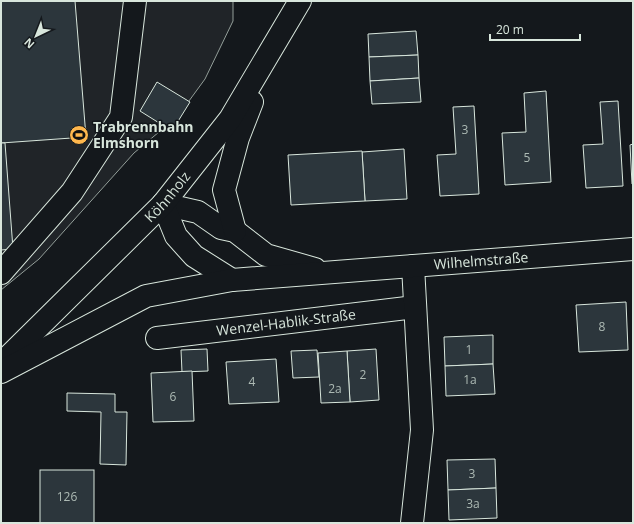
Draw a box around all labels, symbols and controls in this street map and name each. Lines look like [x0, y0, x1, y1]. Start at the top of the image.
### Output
north arrow [16, 16, 56, 56]
scale bar [490, 16, 580, 42]
text: 20 m [496, 21, 524, 38]
text: N [20, 35, 37, 52]
place label: Trabrennbahn Elmshorn [93, 117, 194, 152]
house number: 3 [462, 121, 469, 138]
sports icon: Trabrennbahn Elmshorn [68, 124, 90, 146]
house number: 5 [524, 149, 531, 166]
street label: Köhnholz [140, 167, 194, 226]
street label: Wilhelmstraße [433, 247, 529, 273]
street label: Wenzel-Hablik-Straße [215, 304, 357, 340]
house number: 8 [599, 318, 606, 335]
house number: 1 [466, 341, 472, 358]
house number: 2 [360, 366, 367, 383]
house number: 1a [463, 371, 477, 388]
house number: 4 [249, 373, 256, 390]
house number: 2a [328, 380, 342, 397]
house number: 6 [170, 388, 177, 405]
house number: 3 [469, 465, 476, 482]
house number: 126 [57, 488, 77, 505]
house number: 3a [466, 495, 480, 512]

